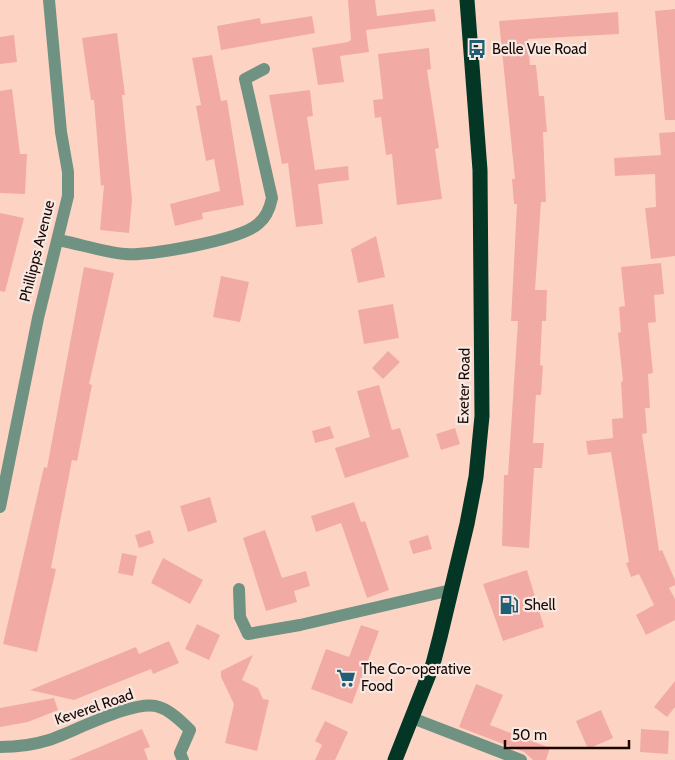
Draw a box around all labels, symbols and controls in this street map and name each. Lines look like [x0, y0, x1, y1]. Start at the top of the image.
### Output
bus stop icon: Belle Vue Road [466, 38, 488, 60]
place label: Belle Vue Road [492, 40, 587, 58]
street label: Phillipps Avenue [16, 198, 58, 304]
street label: Exeter Road [454, 348, 474, 424]
fuel station icon: Shell [498, 594, 520, 616]
place label: Shell [524, 596, 556, 614]
place label: The Co-operative Food [361, 660, 471, 695]
supermarket icon: The Co-operative Food [335, 667, 357, 689]
street label: Keverel Road [52, 685, 136, 729]
scale bar [505, 718, 629, 750]
text: 50 m [512, 726, 547, 744]

